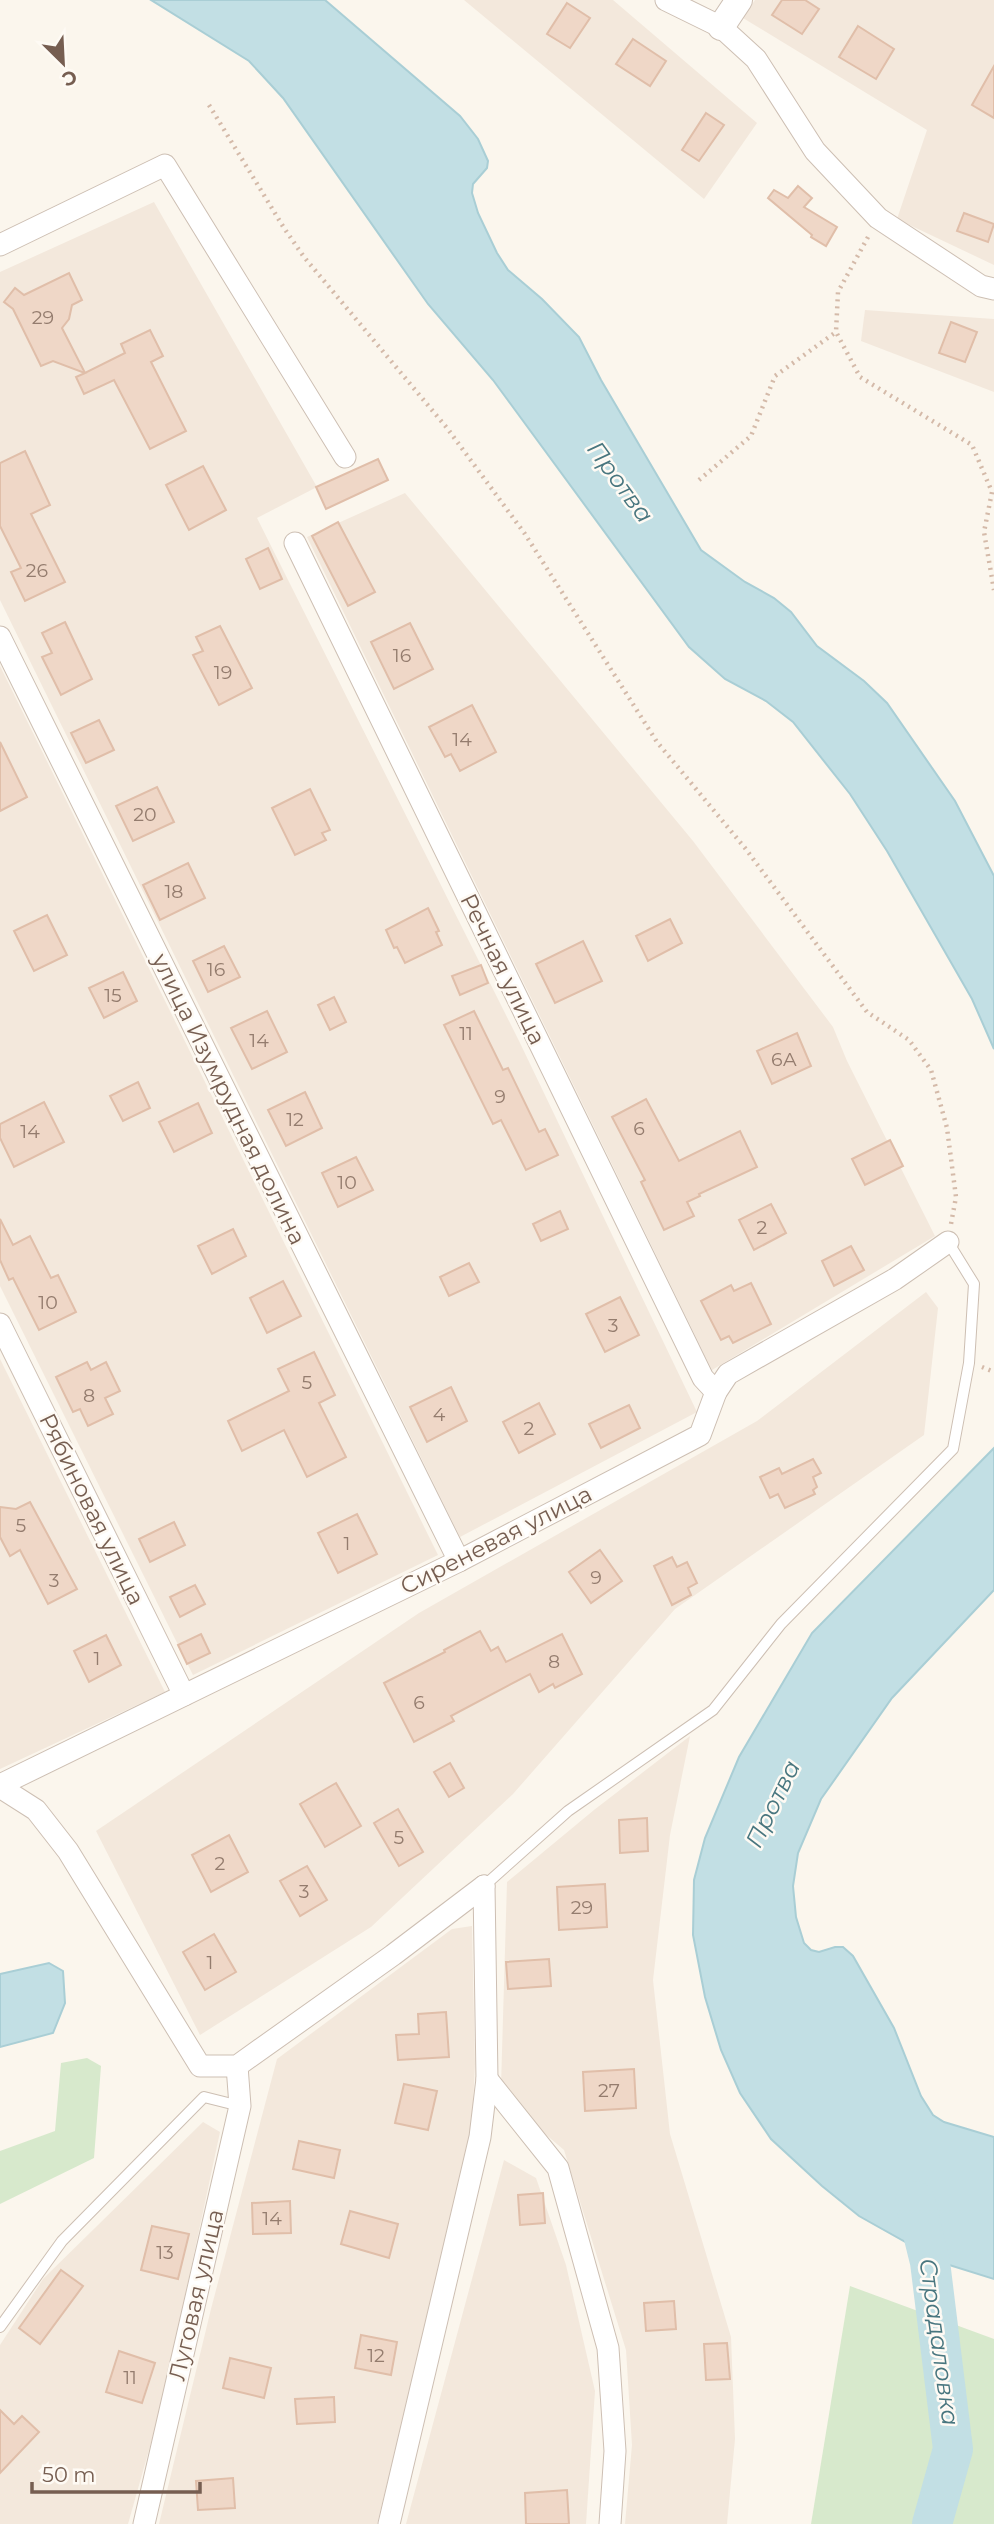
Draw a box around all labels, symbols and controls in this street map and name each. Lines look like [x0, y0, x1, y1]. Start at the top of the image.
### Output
north arrow [28, 28, 98, 98]
text: С [59, 65, 81, 91]
house number: 29 [32, 306, 54, 329]
water label: Протва [581, 435, 660, 528]
house number: 26 [26, 559, 48, 582]
house number: 16 [393, 644, 411, 667]
house number: 19 [214, 661, 232, 684]
house number: 14 [452, 728, 472, 751]
house number: 20 [133, 803, 157, 826]
house number: 18 [165, 880, 183, 903]
street label: Речная улица [454, 889, 552, 1049]
street label: улица Изумрудная долина [146, 948, 312, 1249]
house number: 16 [207, 958, 225, 981]
house number: 15 [104, 984, 122, 1007]
house number: 11 [459, 1022, 473, 1045]
house number: 14 [249, 1029, 269, 1052]
house number: 6А [771, 1048, 797, 1071]
house number: 9 [494, 1085, 506, 1108]
house number: 12 [286, 1108, 304, 1131]
house number: 6 [633, 1117, 645, 1140]
house number: 14 [20, 1120, 40, 1143]
house number: 10 [337, 1171, 357, 1194]
house number: 2 [757, 1216, 768, 1239]
house number: 10 [38, 1291, 58, 1314]
house number: 3 [608, 1314, 618, 1337]
house number: 5 [302, 1371, 313, 1394]
house number: 8 [83, 1384, 95, 1407]
house number: 4 [433, 1403, 446, 1426]
street label: Рябиновая улица [33, 1409, 151, 1609]
house number: 2 [524, 1417, 535, 1440]
street label: Сиреневая улица [396, 1480, 596, 1600]
house number: 5 [16, 1514, 27, 1537]
house number: 1 [344, 1532, 350, 1555]
house number: 9 [590, 1566, 602, 1589]
house number: 3 [49, 1569, 59, 1592]
house number: 1 [94, 1647, 100, 1670]
house number: 8 [548, 1650, 560, 1673]
house number: 6 [413, 1691, 425, 1714]
water label: Протва [739, 1755, 806, 1852]
house number: 5 [394, 1826, 405, 1849]
house number: 2 [215, 1852, 226, 1875]
house number: 3 [299, 1880, 309, 1903]
house number: 29 [571, 1896, 593, 1919]
house number: 1 [207, 1951, 213, 1974]
house number: 27 [598, 2079, 620, 2102]
street label: Луговая улица [163, 2207, 229, 2383]
house number: 14 [262, 2207, 282, 2230]
house number: 13 [156, 2241, 174, 2264]
water label: Страдаловка [913, 2256, 966, 2428]
house number: 12 [367, 2344, 385, 2367]
house number: 11 [123, 2366, 137, 2389]
scale bar [32, 2450, 200, 2494]
text: 50 m [42, 2462, 96, 2487]

